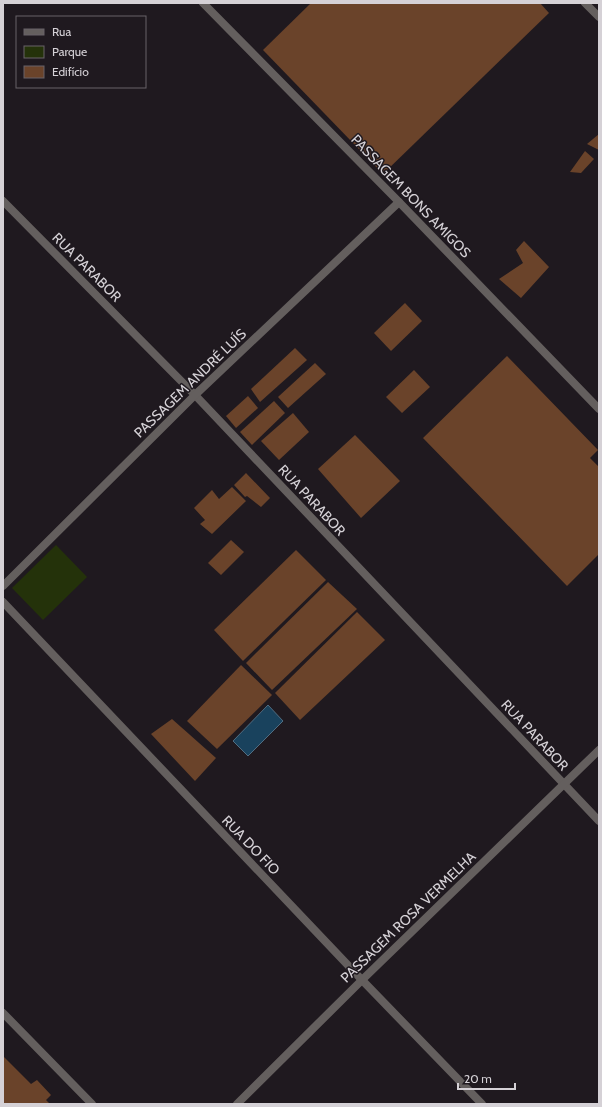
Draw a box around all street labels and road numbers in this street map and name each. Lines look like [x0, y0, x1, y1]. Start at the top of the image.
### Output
street label: PASSAGEM BONS AMIGOS [347, 130, 475, 262]
street label: RUA PARABOR [49, 229, 126, 306]
street label: PASSAGEM ANDRÉ LUÍS [130, 325, 250, 441]
street label: RUA PARABOR [274, 461, 350, 540]
street label: RUA PARABOR [497, 696, 573, 775]
street label: RUA DO FIO [218, 811, 284, 879]
street label: PASSAGEM ROSA VERMELHA [337, 847, 480, 986]

